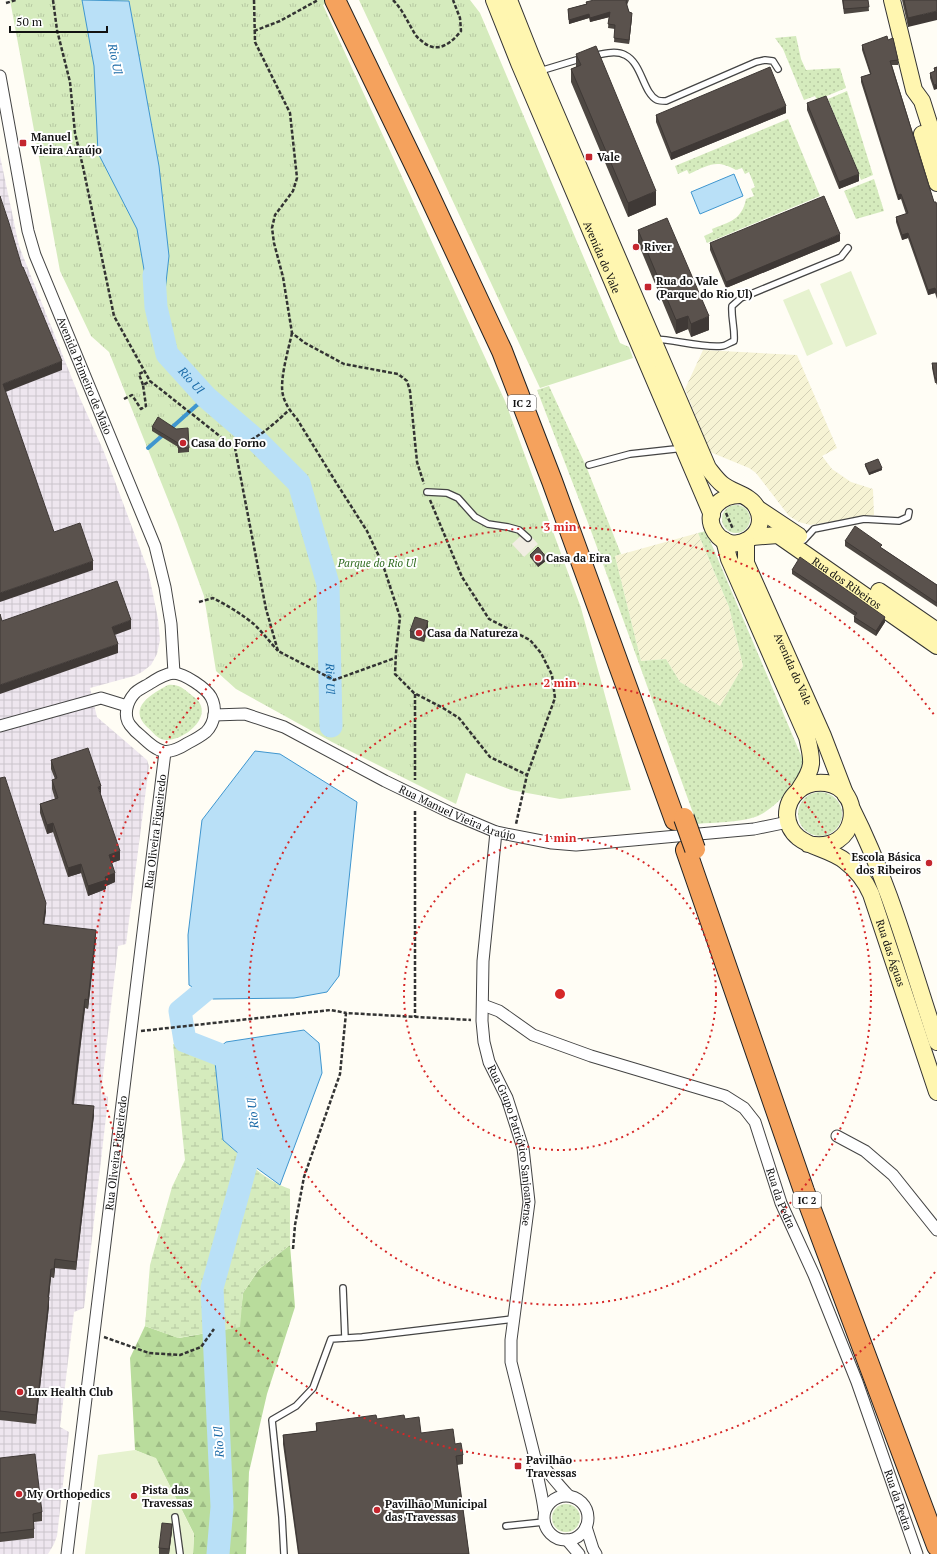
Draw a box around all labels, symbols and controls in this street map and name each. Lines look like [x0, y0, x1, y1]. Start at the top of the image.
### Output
scale bar [10, 8, 107, 34]
text: 50 m [16, 14, 43, 29]
water label: Rio Ul [105, 41, 126, 76]
place label: Manuel Vieira Araújo [31, 130, 102, 157]
marker: Manuel Vieira Araújo [18, 138, 28, 148]
place label: Vale [597, 150, 620, 164]
marker: Vale [584, 152, 594, 162]
street label: Avenida do Vale [580, 219, 624, 296]
place label: River [644, 240, 672, 254]
marker: River [631, 242, 641, 252]
place label: Rua do Vale (Parque do Rio Ul) [656, 274, 753, 301]
marker: Rua do Vale (Parque do Rio Ul) [643, 282, 653, 292]
street label: Avenida Primeiro de Maio [54, 315, 115, 437]
water label: Rio Ul [175, 363, 208, 397]
road number: IC 2 [508, 395, 536, 411]
place label: Casa do Forno [191, 436, 266, 450]
marker: Casa do Forno [178, 438, 188, 448]
text: 3 min [544, 519, 577, 534]
place label: Casa da Eira [546, 551, 610, 565]
marker: Casa da Eira [533, 553, 543, 563]
street label: Rua dos Ribeiros [809, 554, 884, 612]
park label: Parque do Rio Ul [337, 556, 416, 570]
place label: Casa da Natureza [427, 626, 518, 640]
marker: Casa da Natureza [414, 628, 424, 638]
street label: Avenida do Vale [771, 631, 816, 708]
water label: Rio Ul [323, 662, 338, 695]
text: 2 min [544, 675, 577, 690]
street label: Rua Oliveira Figueiredo [141, 773, 169, 889]
street label: Rua Manuel Vieira Araújo [397, 782, 517, 843]
text: 1 min [544, 830, 577, 845]
place label: Escola Básica dos Ribeiros [852, 850, 921, 877]
marker: Escola Básica dos Ribeiros [924, 858, 934, 868]
street label: Rua das Águas [873, 917, 908, 989]
centre of rings [553, 987, 567, 1001]
street label: Rua Grupo Patriótico Sanjoanense [484, 1062, 536, 1227]
street label: Rua Oliveira Figueiredo [102, 1095, 130, 1211]
water label: Rio Ul [243, 1096, 262, 1130]
street label: Rua da Pedra [763, 1166, 799, 1231]
road number: IC 2 [793, 1192, 821, 1208]
place label: Lux Health Club [28, 1385, 114, 1399]
marker: Lux Health Club [15, 1387, 25, 1397]
water label: Rio Ul [210, 1425, 227, 1459]
place label: Pavilhão Travessas [526, 1453, 577, 1480]
marker: Pavilhão Travessas [513, 1461, 523, 1471]
street label: Rua da Pedra [881, 1468, 915, 1533]
place label: Pista das Travessas [142, 1483, 193, 1510]
place label: My Orthopedics [27, 1487, 110, 1501]
marker: My Orthopedics [14, 1489, 24, 1499]
marker: Pista das Travessas [129, 1491, 139, 1501]
place label: Pavilhão Municipal das Travessas [385, 1497, 488, 1524]
marker: Pavilhão Municipal das Travessas [372, 1505, 382, 1515]

